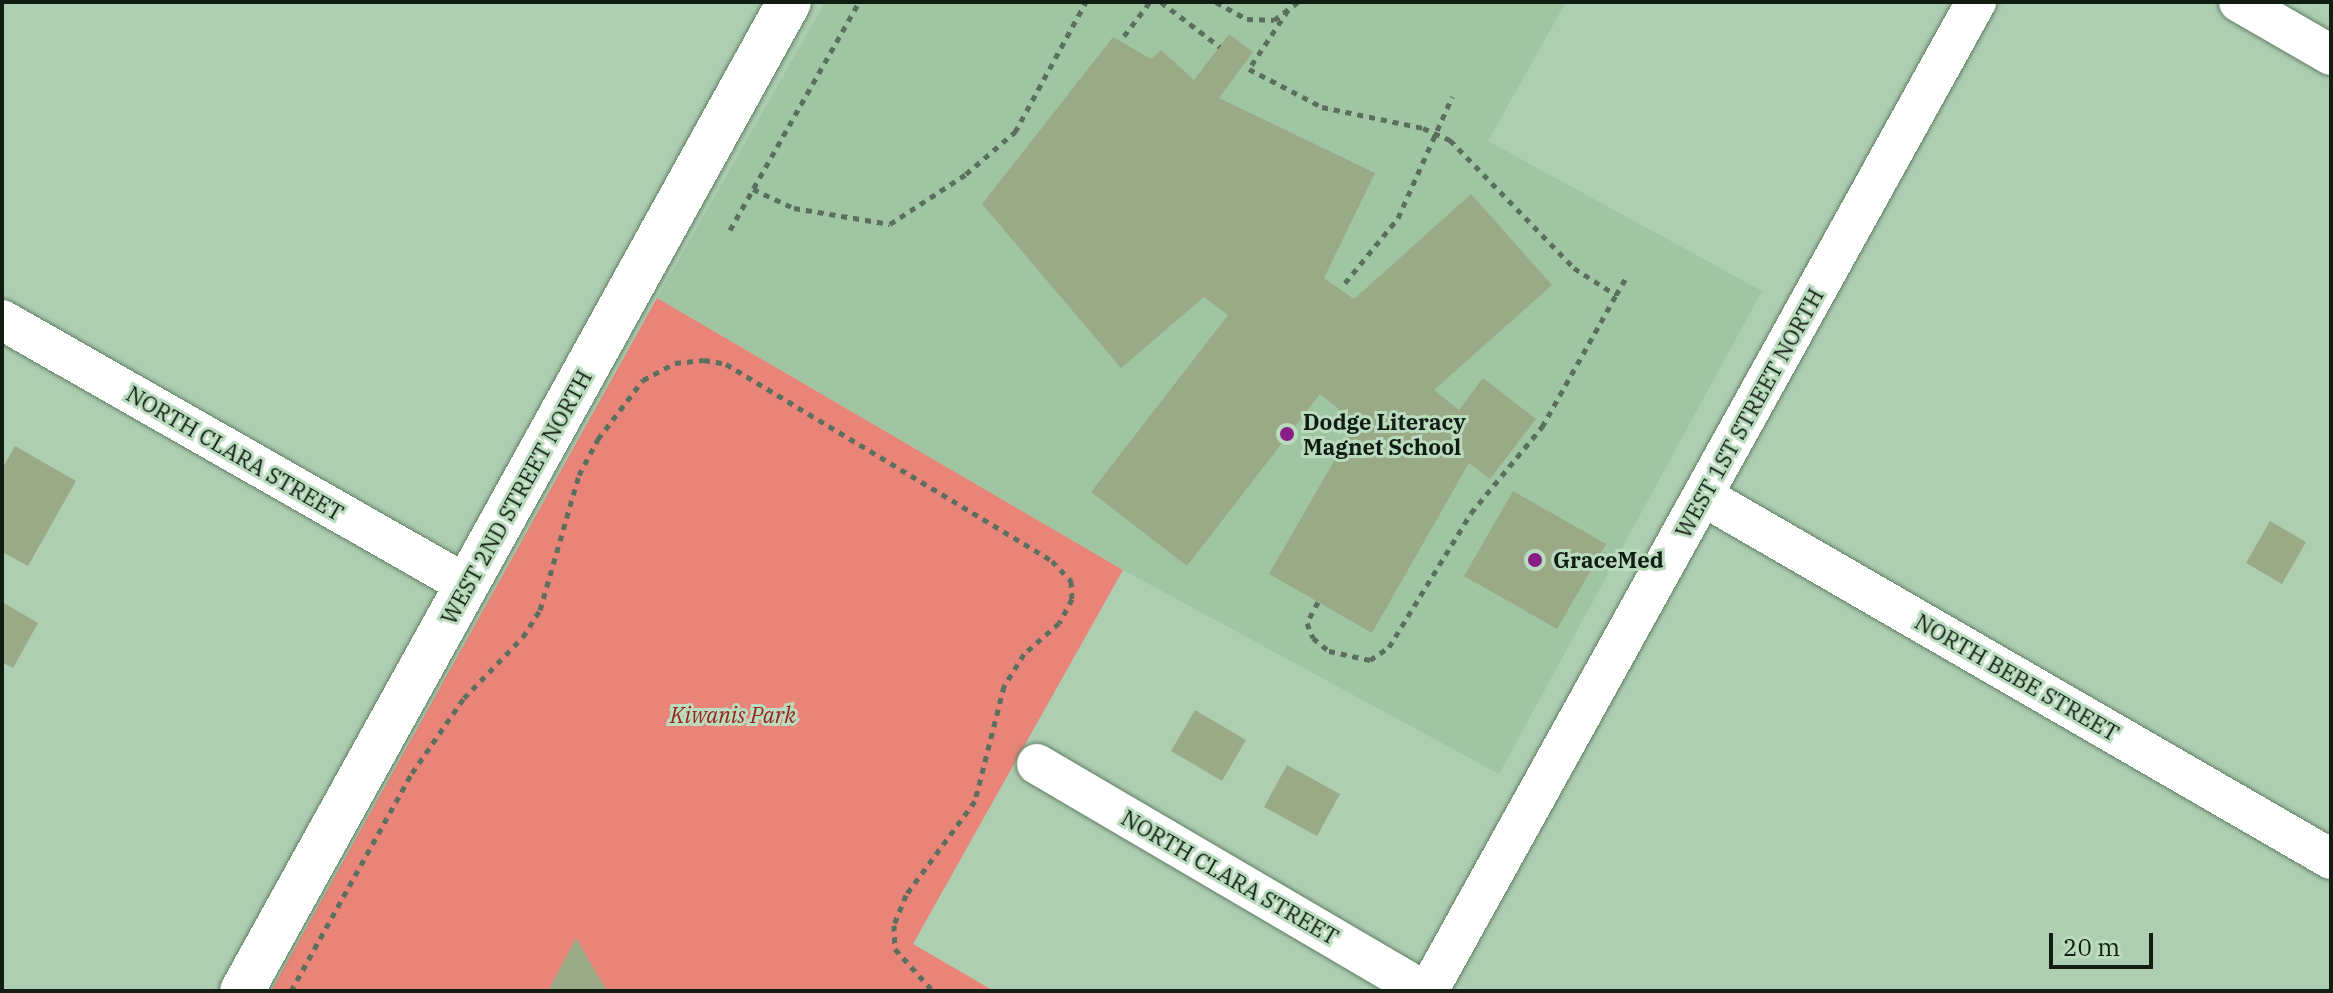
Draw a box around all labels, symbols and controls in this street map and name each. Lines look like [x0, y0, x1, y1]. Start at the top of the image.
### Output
street label: WEST 1ST STREET NORTH [1669, 284, 1829, 542]
street label: WEST 2ND STREET NORTH [435, 365, 597, 629]
street label: NORTH CLARA STREET [122, 380, 348, 526]
place label: Dodge Literacy Magnet School [1303, 408, 1466, 460]
marker: Dodge Literacy Magnet School [1278, 425, 1296, 443]
place label: GraceMed [1553, 547, 1664, 573]
marker: GraceMed [1524, 549, 1546, 571]
street label: NORTH BEBE STREET [1910, 608, 2124, 746]
park label: Kiwanis Park [670, 702, 796, 728]
street label: NORTH CLARA STREET [1117, 804, 1343, 950]
scale bar [2053, 917, 2157, 967]
text: 20 m [2063, 931, 2120, 963]

